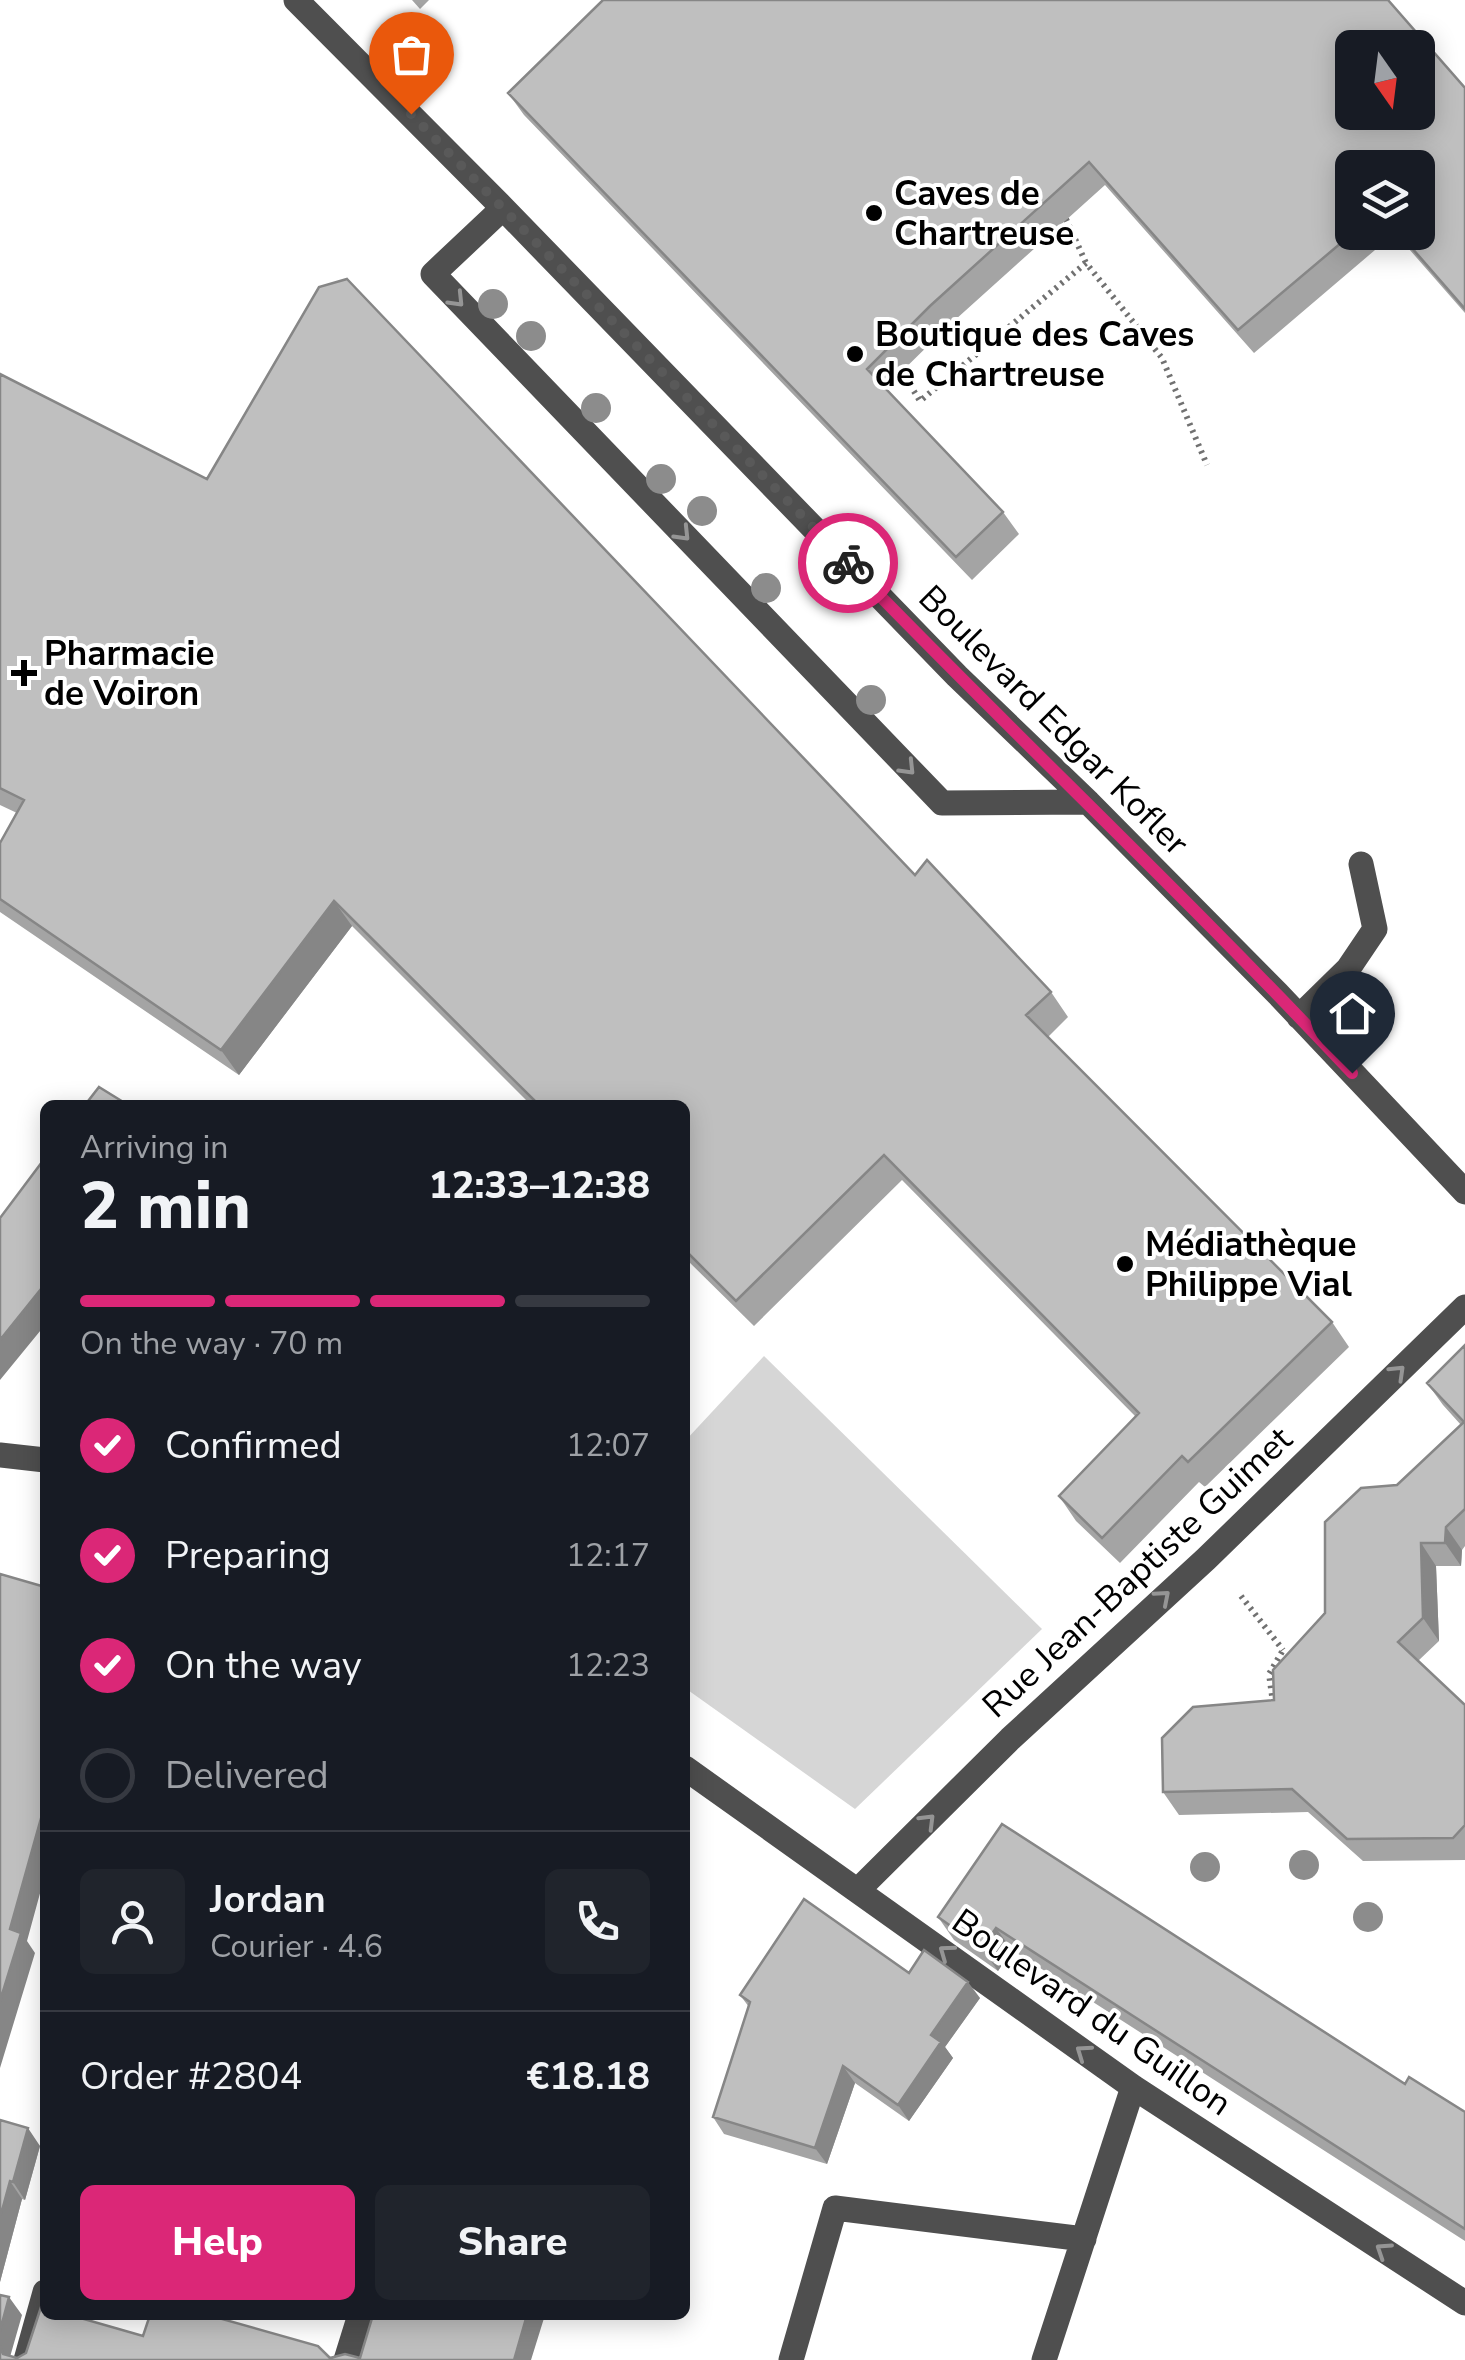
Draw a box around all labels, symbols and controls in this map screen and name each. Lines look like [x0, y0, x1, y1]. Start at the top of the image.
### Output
pin [369, 12, 454, 115]
icon: bag [384, 27, 439, 82]
north arrow [1335, 30, 1435, 130]
map controls [1335, 30, 1435, 250]
button: layers [1335, 150, 1435, 250]
place label: Caves de Chartreuse [894, 170, 1074, 257]
marker: Caves de Chartreuse [863, 202, 885, 224]
one-way arrow [445, 288, 463, 306]
place label: Boutique des Caves de Chartreuse [875, 311, 1194, 398]
marker: Boutique des Caves de Chartreuse [844, 343, 866, 365]
courier [798, 513, 898, 613]
one-way arrow [671, 522, 689, 540]
icon: bike [821, 536, 876, 591]
street label: Boulevard Edgar Kofler [908, 575, 1199, 866]
place label: Pharmacie de Voiron [44, 630, 214, 717]
marker: Pharmacie de Voiron [13, 662, 35, 684]
one-way arrow [896, 756, 914, 774]
pin [1310, 971, 1395, 1074]
icon: home [1325, 986, 1380, 1041]
text: Arriving in [80, 1126, 228, 1169]
text: 12:33–12:38 [429, 1160, 650, 1211]
text: 2 min [80, 1162, 251, 1251]
place label: Médiathèque Philippe Vial [1145, 1221, 1357, 1308]
marker: Médiathèque Philippe Vial [1114, 1253, 1136, 1275]
text: On the way · 70 m [80, 1322, 343, 1365]
one-way arrow [1386, 1366, 1404, 1384]
street label: Rue Jean-Baptiste Guimet [972, 1416, 1303, 1728]
icon: check [80, 1418, 135, 1473]
text: Confirmed [165, 1420, 342, 1471]
text: 12:07 [566, 1424, 650, 1467]
icon: check [80, 1528, 135, 1583]
text: Preparing [165, 1530, 331, 1581]
text: 12:17 [566, 1534, 650, 1577]
one-way arrow [1151, 1590, 1170, 1608]
icon: check [80, 1638, 135, 1693]
text: On the way [165, 1640, 361, 1691]
text: 12:23 [566, 1644, 650, 1687]
text: Delivered [165, 1750, 329, 1801]
one-way arrow [916, 1815, 934, 1833]
button: person [80, 1869, 185, 1974]
button: phone [545, 1869, 650, 1974]
text: Jordan [210, 1874, 326, 1925]
street label: Boulevard du Guillon [943, 1898, 1241, 2127]
text: Courier · 4.6 [210, 1925, 383, 1968]
one-way arrow [938, 1946, 957, 1964]
one-way arrow [1076, 2046, 1094, 2064]
text: Order #2804 [80, 2051, 302, 2102]
text: €18.18 [527, 2051, 650, 2102]
button: Help [80, 2185, 355, 2300]
button: Share [375, 2185, 650, 2300]
one-way arrow [1376, 2244, 1394, 2263]

